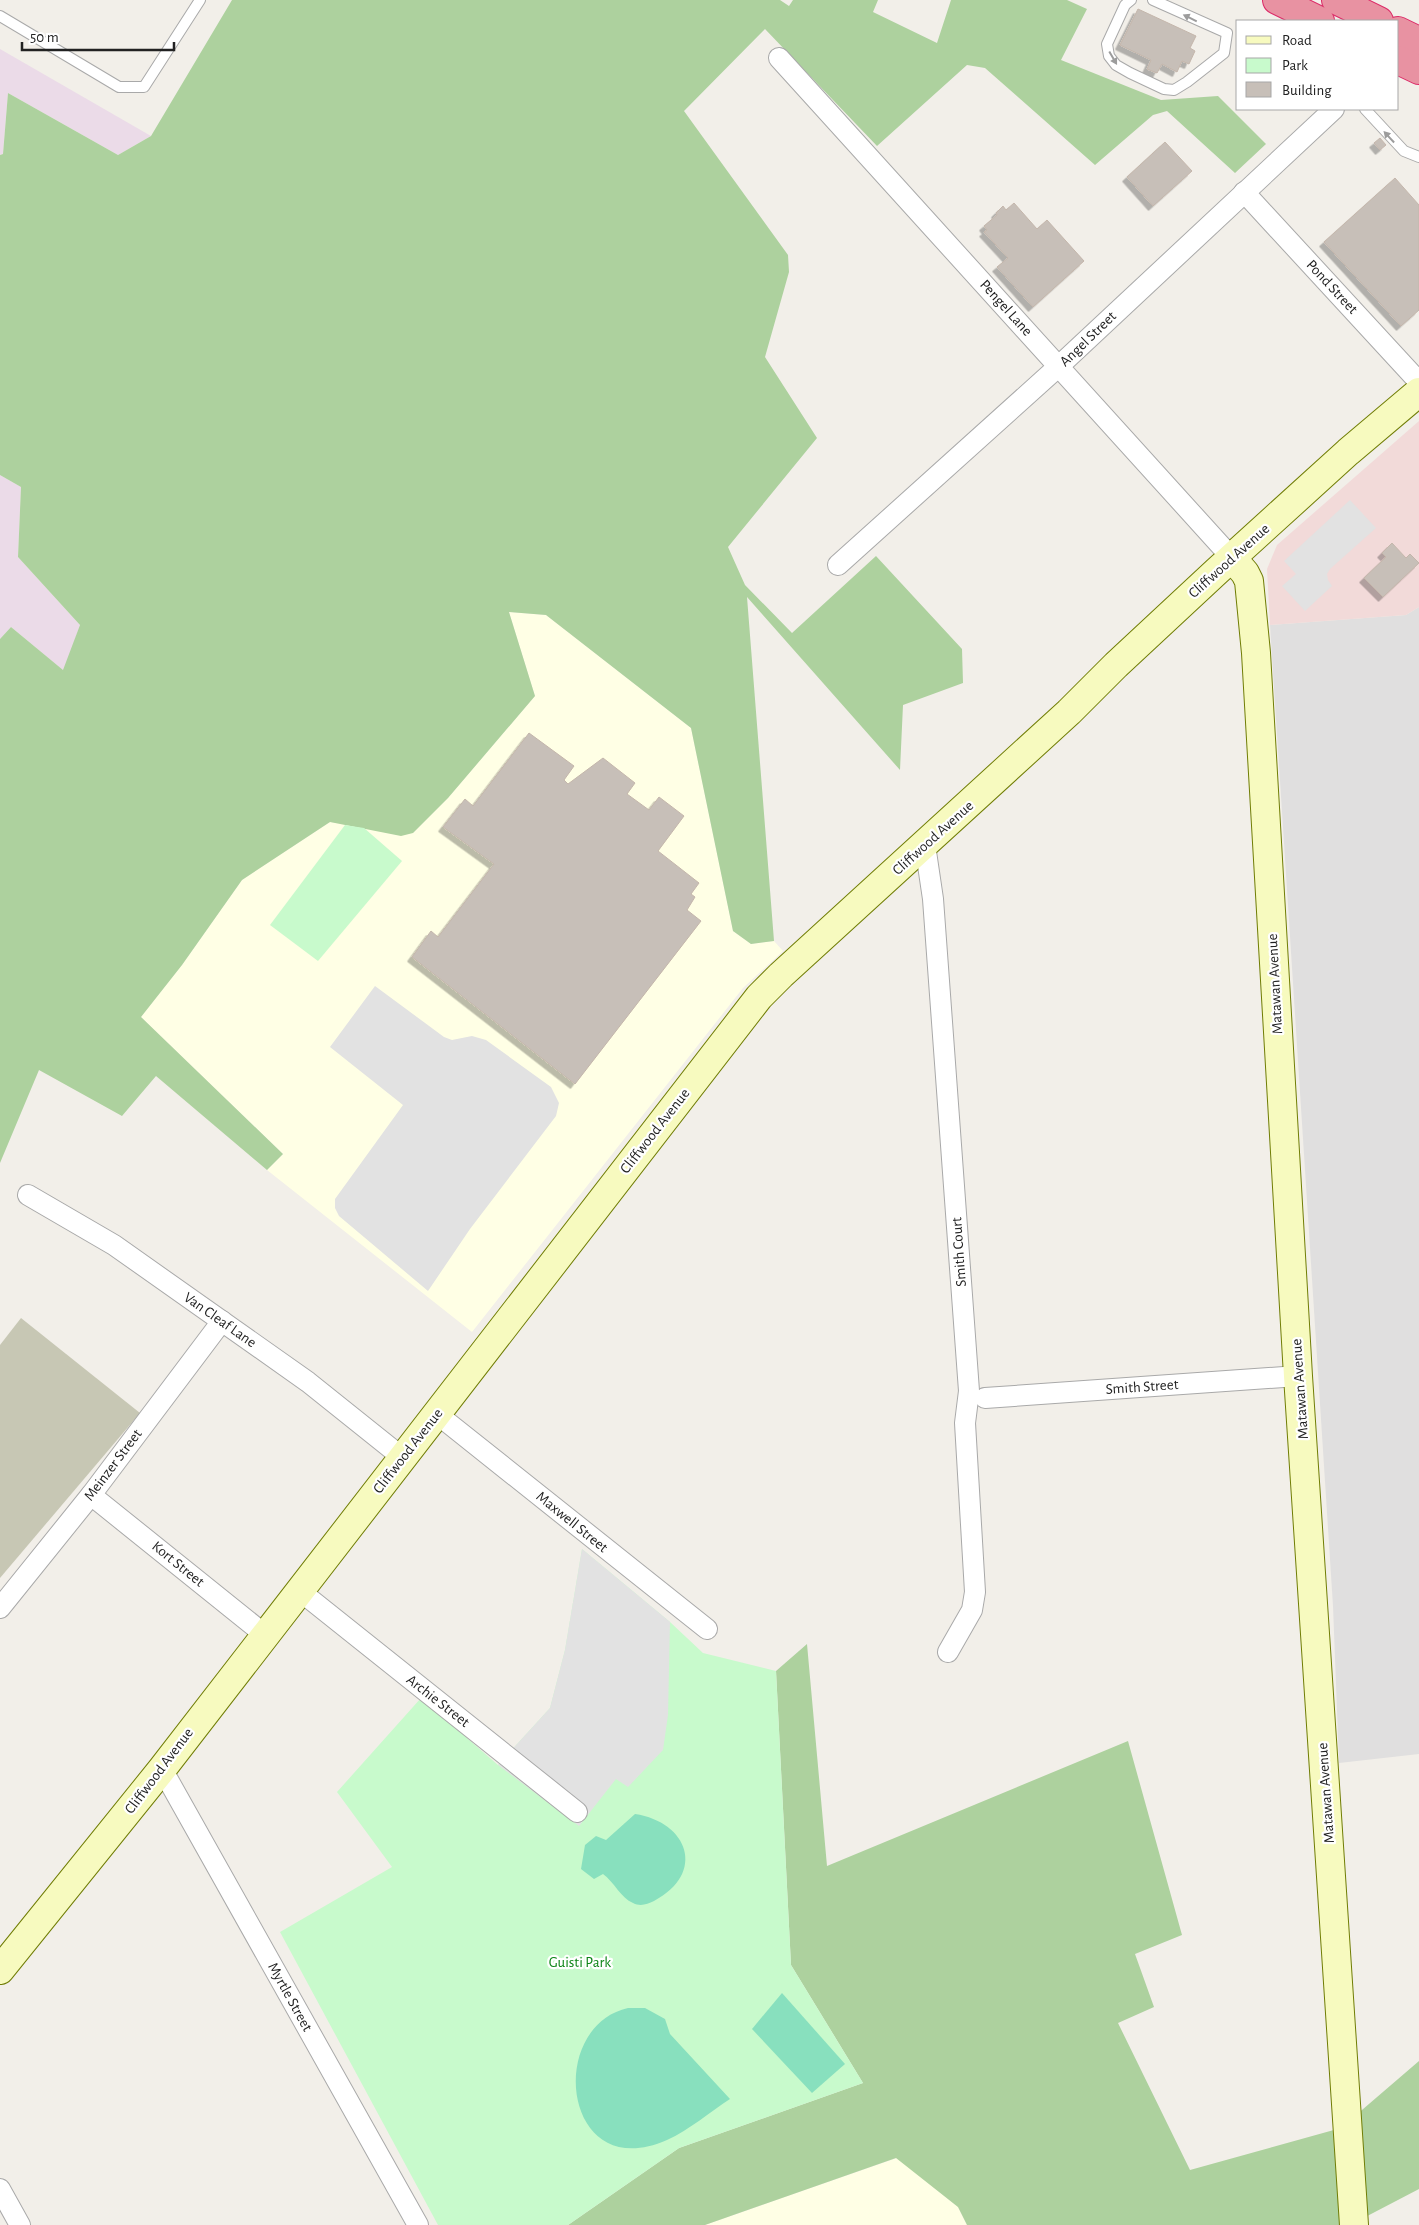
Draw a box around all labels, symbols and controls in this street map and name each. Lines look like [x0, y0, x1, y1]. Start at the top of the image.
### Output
one-way arrow [1183, 13, 1197, 21]
scale bar [22, 20, 175, 52]
legend [1236, 20, 1399, 110]
text: 50 m [30, 30, 59, 45]
text: Road [1282, 33, 1312, 48]
one-way arrow [1108, 52, 1117, 65]
text: Park [1282, 58, 1308, 73]
text: Building [1282, 83, 1332, 98]
one-way arrow [1384, 130, 1395, 143]
street label: Pond Street [1303, 257, 1361, 317]
street label: Pengel Lane [977, 277, 1035, 339]
street label: Angel Street [1057, 308, 1119, 369]
street label: Cliffwood Avenue [1186, 521, 1272, 601]
street label: Cliffwood Avenue [890, 798, 976, 878]
street label: Matawan Avenue [1265, 933, 1285, 1035]
street label: Cliffwood Avenue [617, 1086, 693, 1176]
street label: Smith Court [949, 1217, 969, 1287]
street label: Van Cleaf Lane [181, 1290, 259, 1350]
street label: Matawan Avenue [1289, 1338, 1311, 1440]
street label: Smith Street [1105, 1377, 1179, 1397]
street label: Cliffwood Avenue [370, 1406, 446, 1496]
street label: Meinzer Street [81, 1426, 145, 1504]
street label: Maxwell Street [533, 1489, 611, 1555]
street label: Kort Street [149, 1539, 207, 1590]
street label: Archie Street [404, 1672, 472, 1730]
street label: Cliffwood Avenue [122, 1725, 196, 1817]
street label: Matawan Avenue [1315, 1742, 1337, 1844]
park label: Guisti Park [549, 1955, 611, 1970]
street label: Myrtle Street [265, 1960, 315, 2034]

